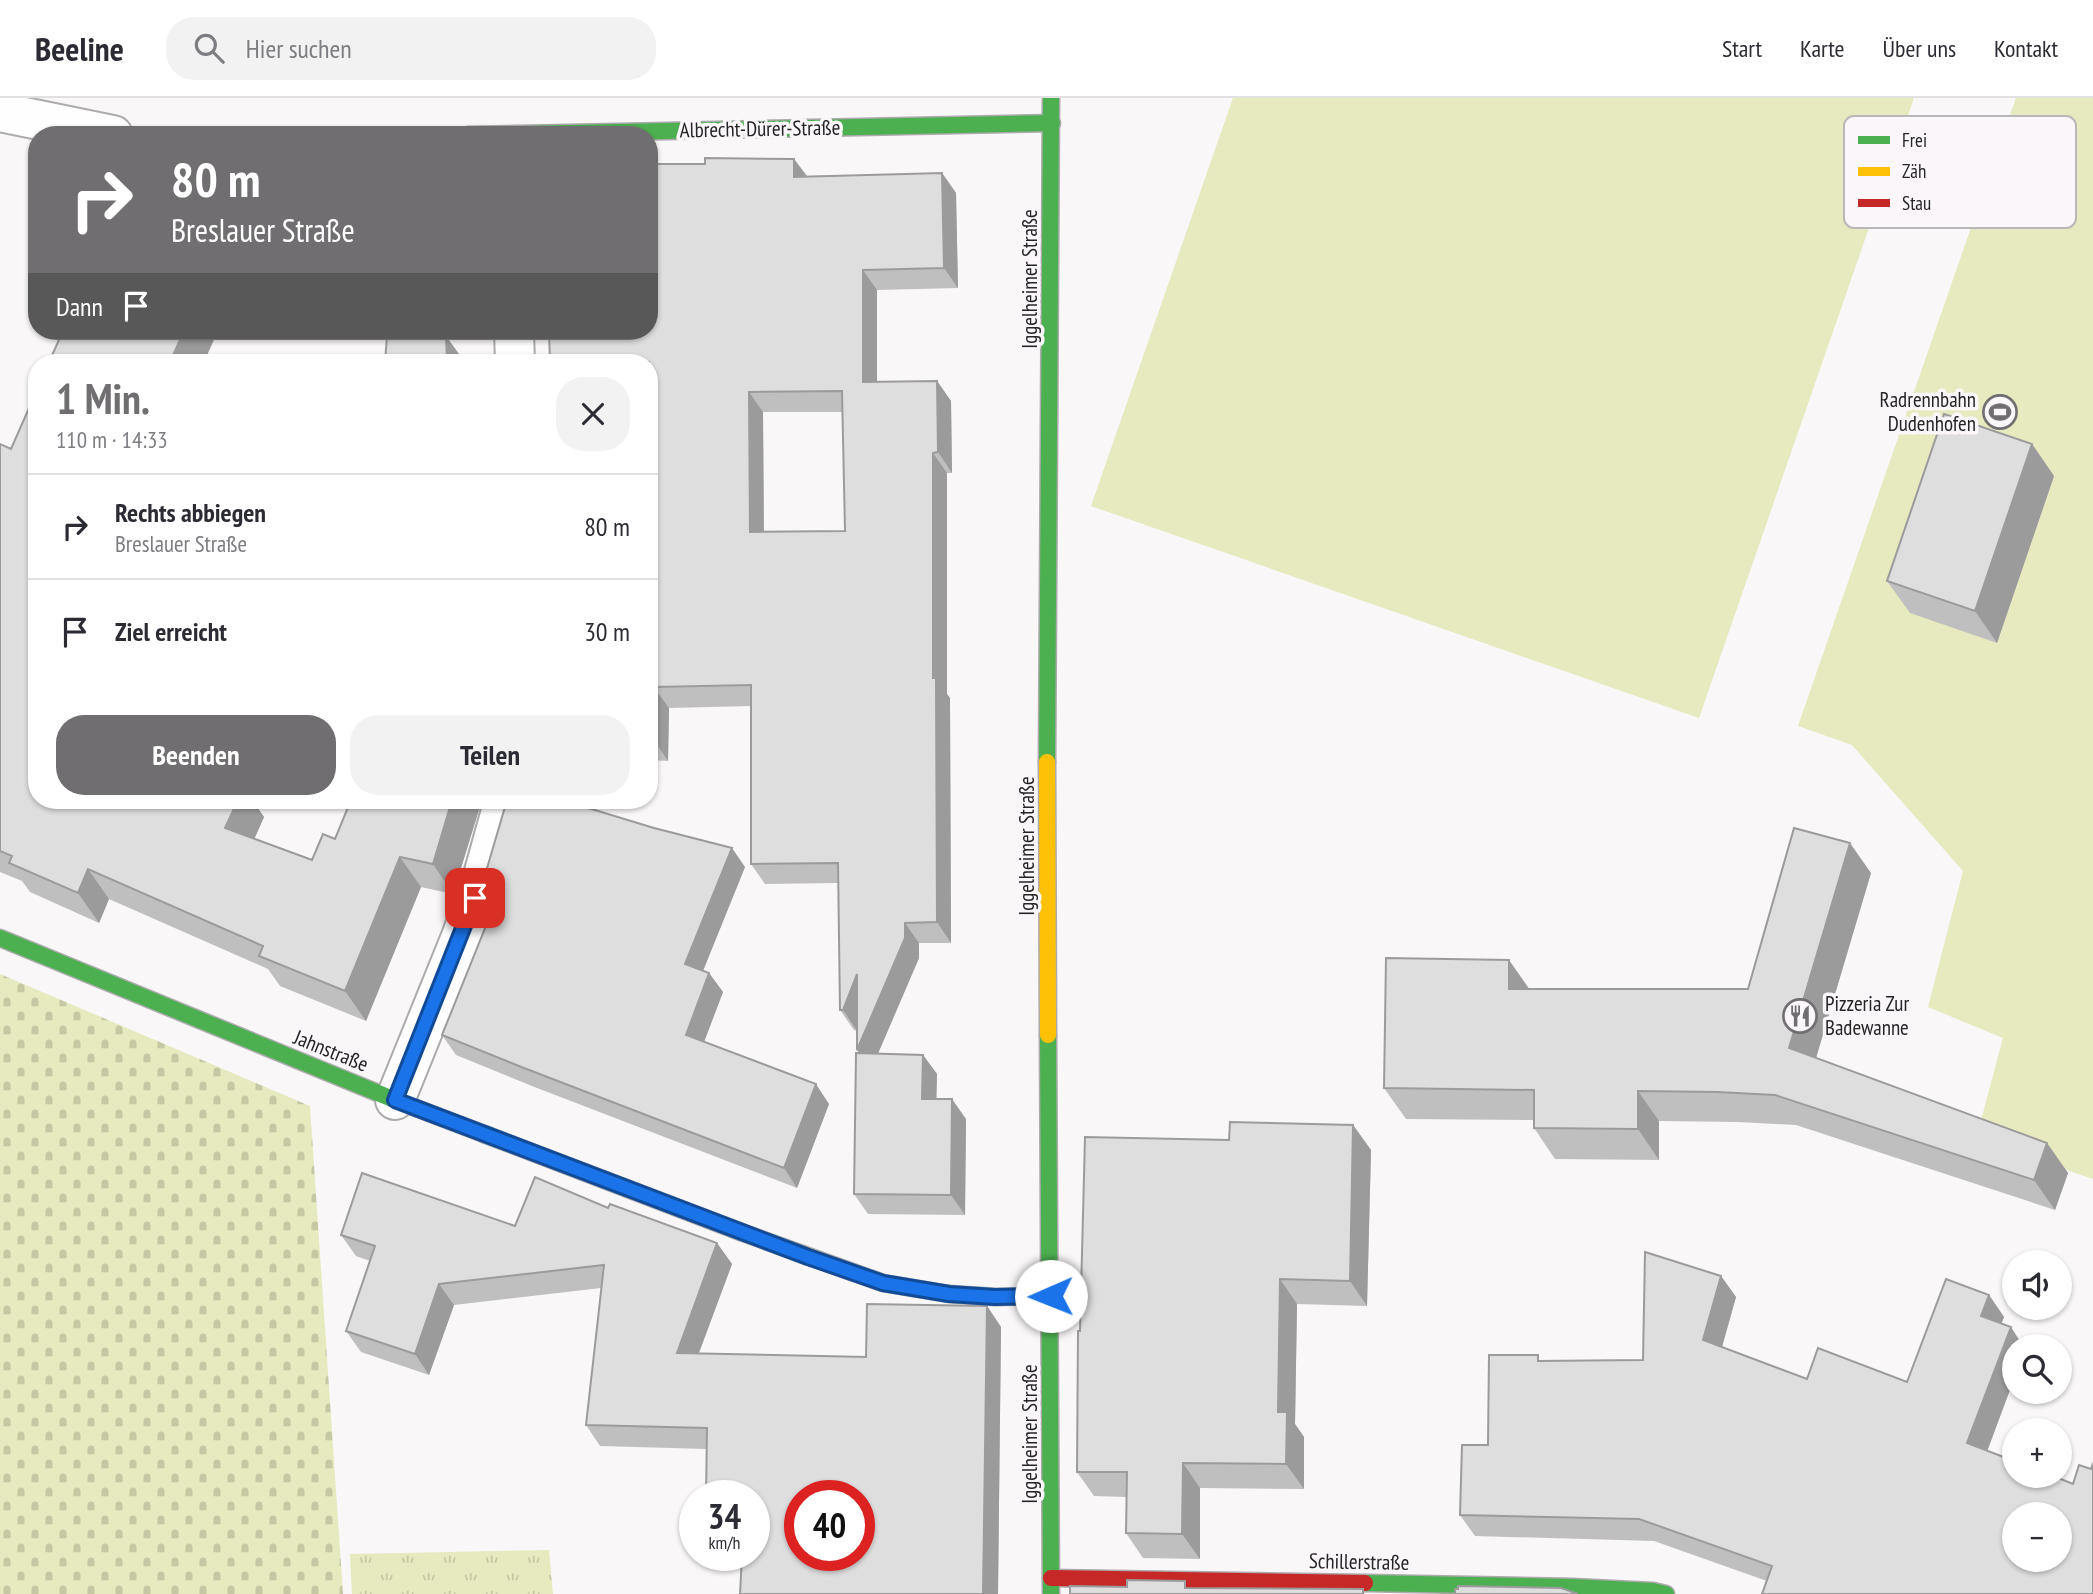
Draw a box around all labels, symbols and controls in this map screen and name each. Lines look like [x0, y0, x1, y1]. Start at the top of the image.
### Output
search box [166, 17, 656, 80]
text: Beeline [35, 27, 124, 70]
icon: search [190, 29, 228, 67]
text: Hier suchen [246, 32, 352, 65]
text: Start [1722, 33, 1762, 64]
text: Karte [1800, 33, 1845, 64]
text: Über uns [1883, 33, 1956, 64]
text: Kontakt [1994, 33, 2058, 64]
street label: Albrecht-Dürer-Straße [679, 114, 841, 143]
legend [1844, 116, 2076, 228]
text: Frei [1902, 128, 1927, 152]
text: 80 m [171, 147, 260, 211]
icon: right [56, 154, 147, 245]
text: Zäh [1902, 159, 1926, 183]
text: Stau [1902, 191, 1931, 215]
text: Breslauer Straße [171, 209, 355, 251]
street label: Iggelheimer Straße [1016, 209, 1043, 349]
icon: arrive [117, 287, 155, 325]
text: Dann [56, 290, 103, 323]
text: 1 Min. [56, 371, 150, 426]
button: close [556, 377, 630, 451]
place label: Radrennbahn Dudenhofen [1880, 386, 1976, 437]
sports icon: Radrennbahn Dudenhofen [1981, 393, 2019, 431]
text: 110 m · 14:33 [56, 425, 168, 454]
text: Rechts abbiegen [115, 496, 266, 529]
icon: right [56, 508, 94, 546]
text: 80 m [584, 510, 630, 543]
text: Breslauer Straße [115, 529, 247, 558]
icon: arrive [56, 613, 94, 651]
text: Ziel erreicht [115, 615, 227, 648]
text: 30 m [584, 615, 630, 648]
button: Beenden [56, 715, 336, 795]
button: Teilen [350, 715, 630, 795]
street label: Iggelheimer Straße [1013, 776, 1040, 916]
pin [445, 868, 505, 928]
icon: arrive [456, 879, 494, 917]
place label: Pizzeria Zur Badewanne [1825, 990, 1909, 1041]
restaurant icon: Pizzeria Zur Badewanne [1781, 997, 1819, 1035]
street label: Jahnstraße [289, 1023, 372, 1078]
map controls [2002, 1250, 2072, 1572]
button: sound [2002, 1250, 2072, 1320]
position arrow [1014, 1259, 1088, 1333]
button: search [2002, 1334, 2072, 1404]
street label: Iggelheimer Straße [1016, 1364, 1043, 1504]
button: + [2002, 1418, 2072, 1488]
speed limit sign: 40 [784, 1480, 875, 1571]
text: 34 [708, 1493, 741, 1539]
button: − [2002, 1502, 2072, 1572]
text: km/h [709, 1531, 740, 1554]
street label: Schillerstraße [1309, 1547, 1409, 1576]

